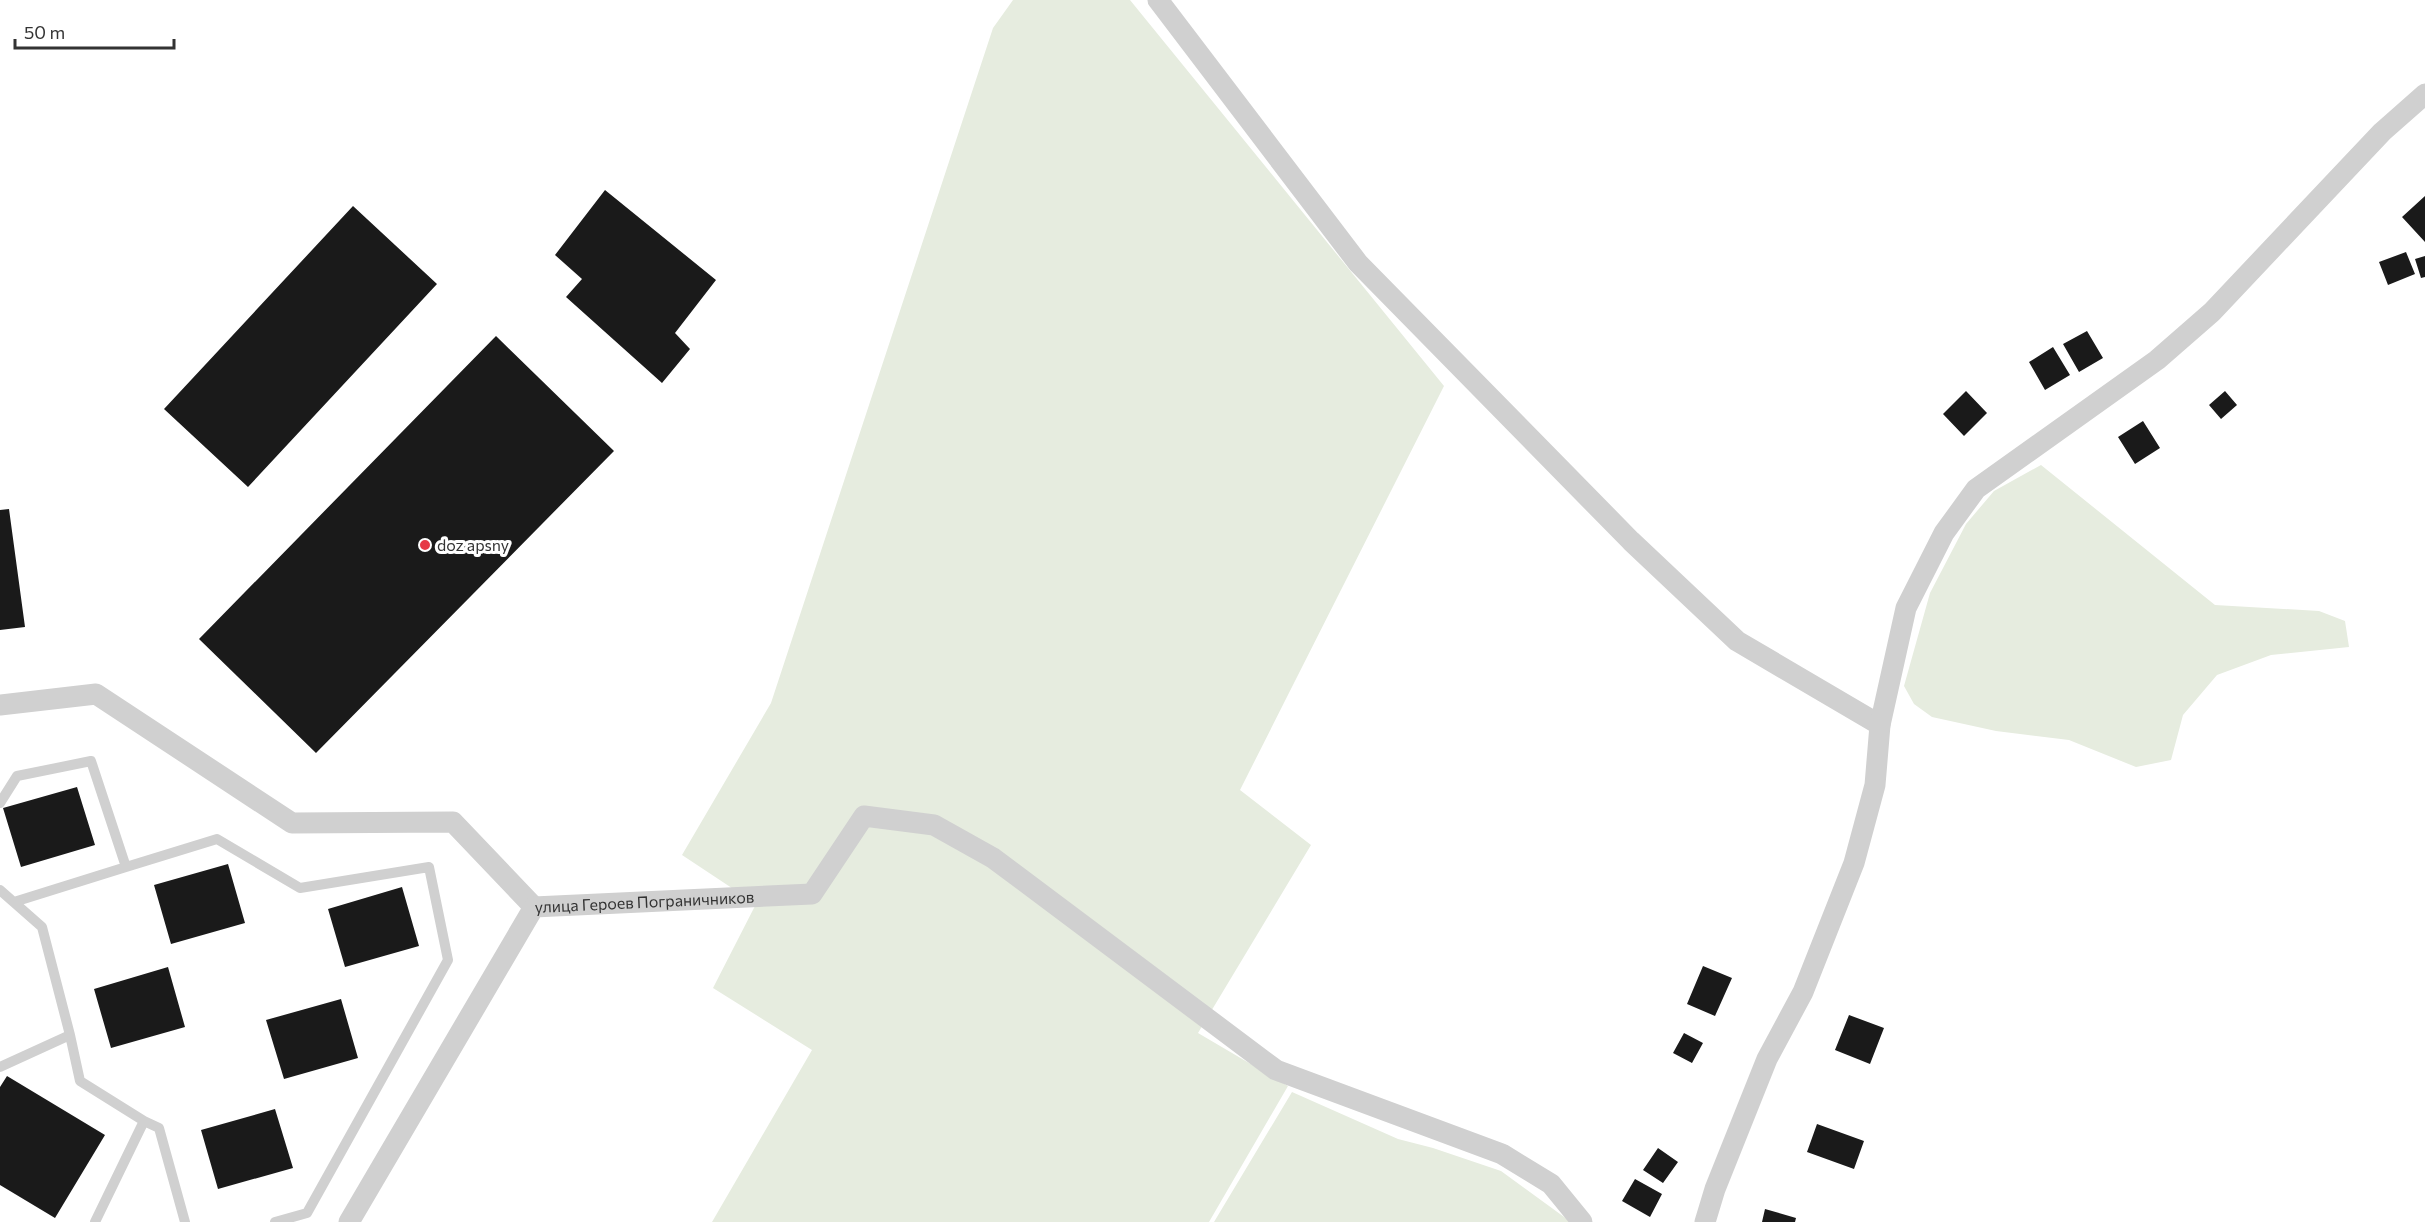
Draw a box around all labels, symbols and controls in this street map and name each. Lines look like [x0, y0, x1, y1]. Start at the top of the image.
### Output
scale bar [15, 12, 174, 50]
text: 50 m [24, 21, 65, 43]
place label: doz apsny [437, 535, 509, 554]
marker: doz apsny [418, 538, 432, 552]
street label: улица Героев Пограничников [534, 887, 755, 916]

